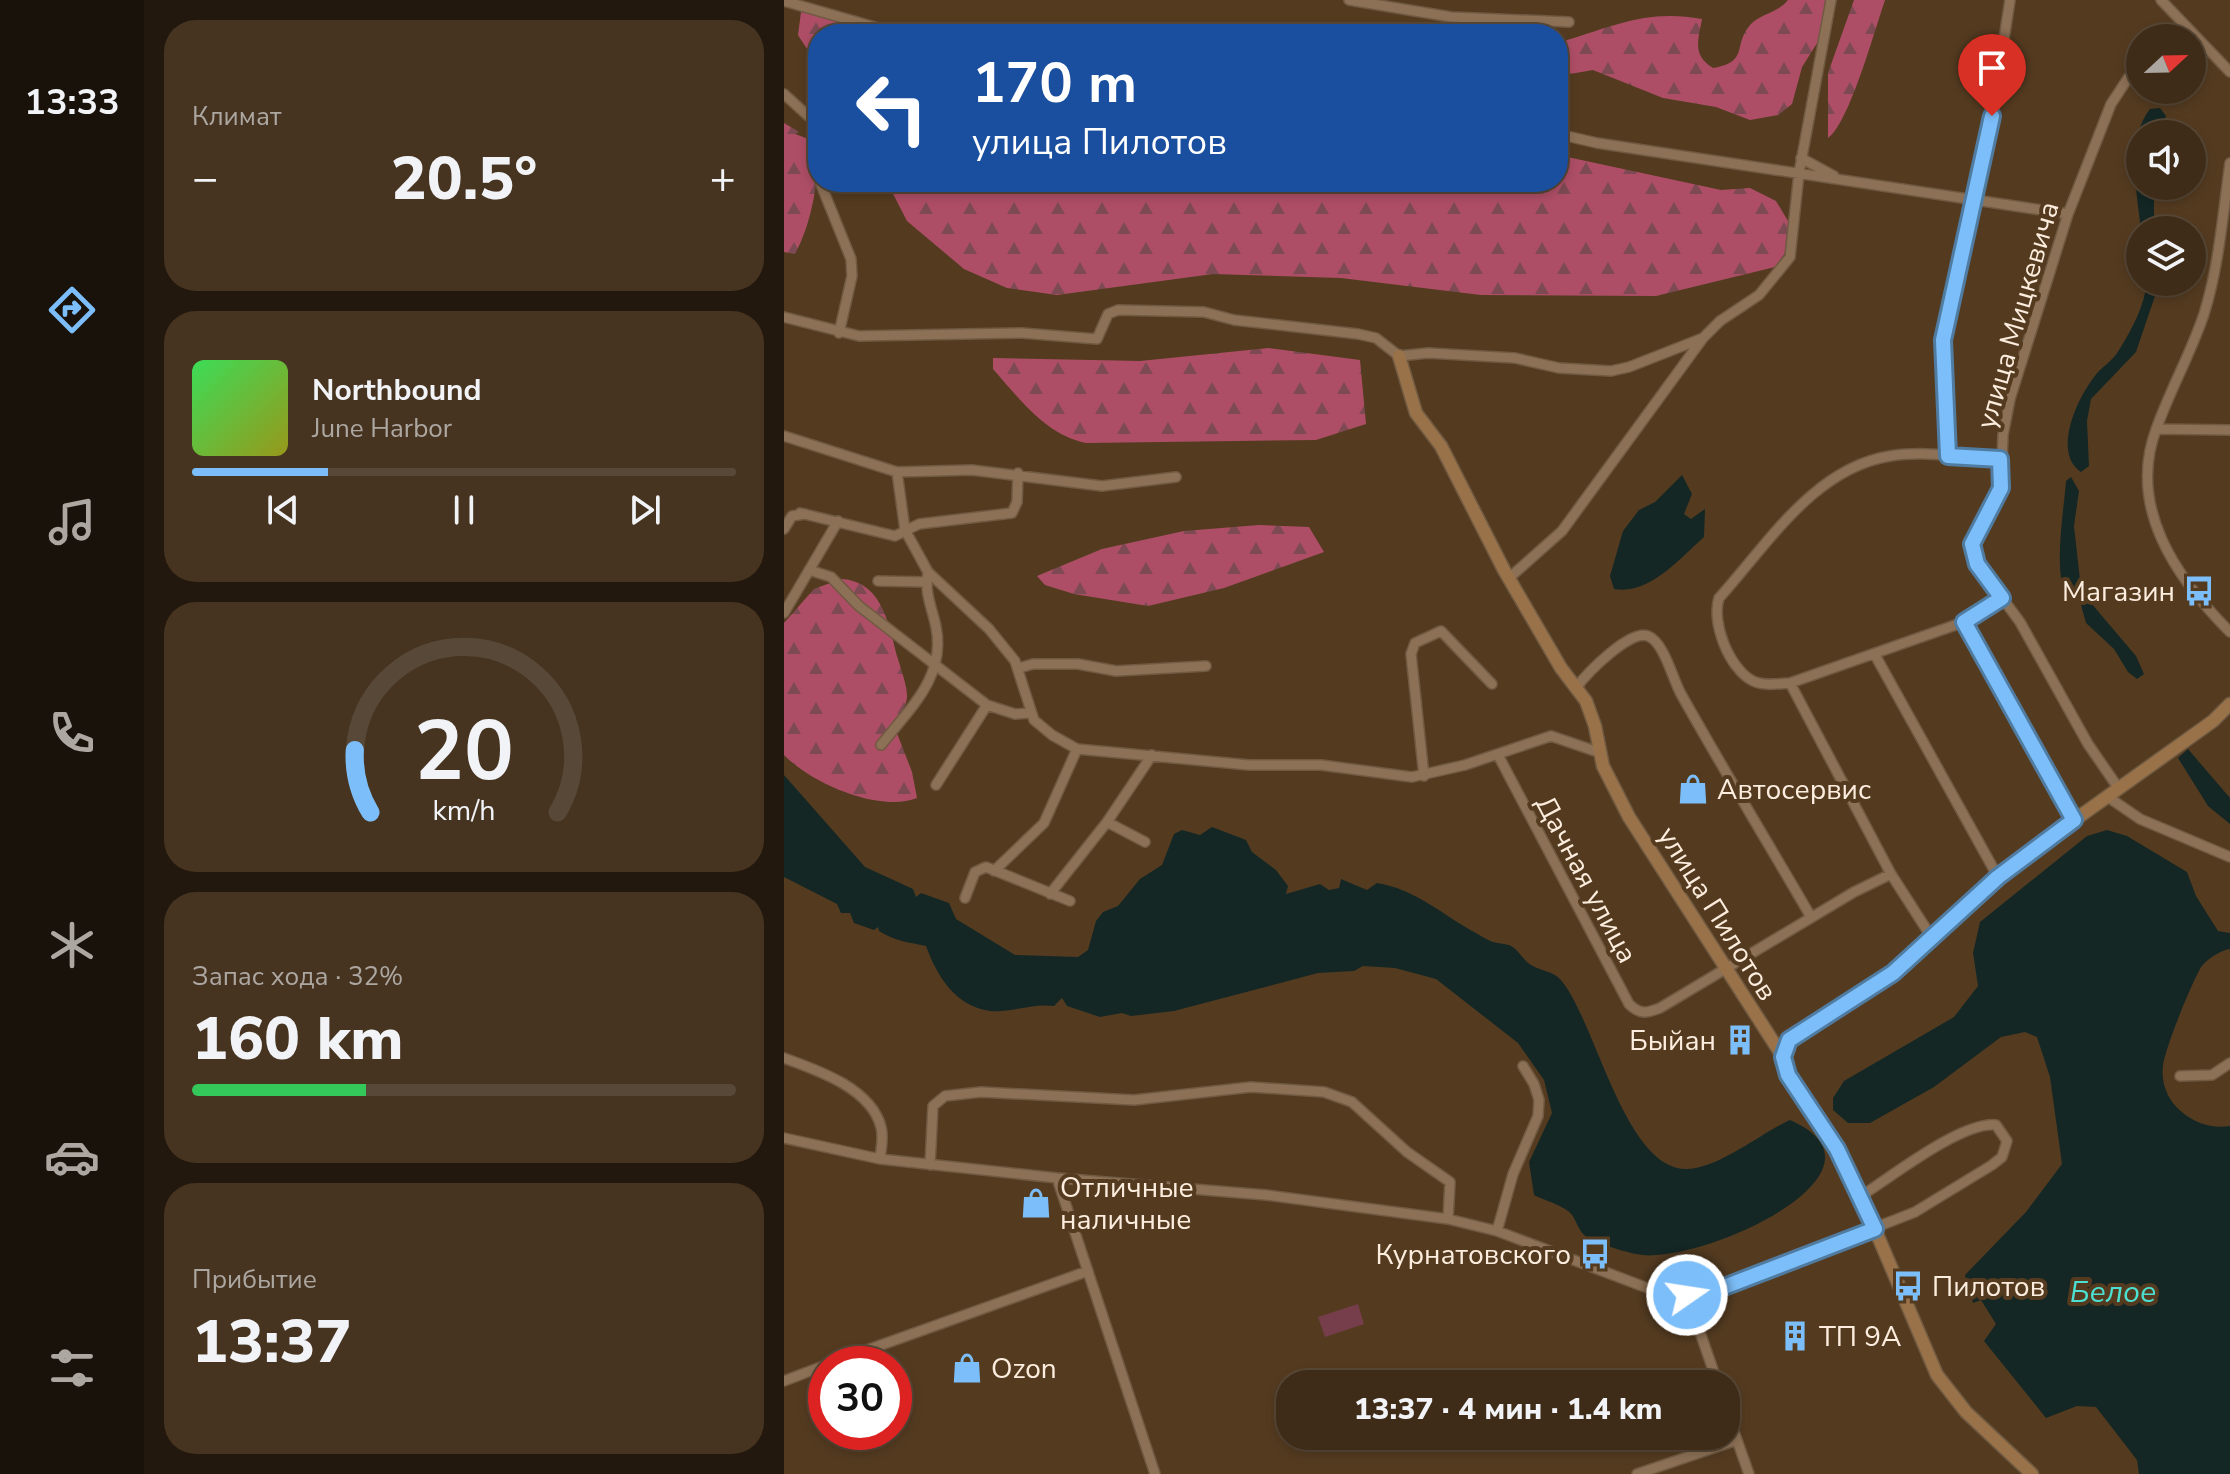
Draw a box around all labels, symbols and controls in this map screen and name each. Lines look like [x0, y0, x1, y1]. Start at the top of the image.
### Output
north arrow [2126, 24, 2206, 104]
map controls [2126, 24, 2206, 296]
pin [1958, 34, 2026, 116]
text: 170 m [972, 45, 1137, 122]
icon: arrive [1970, 46, 2014, 90]
icon: left [840, 56, 944, 160]
text: 13:33 [24, 78, 120, 127]
text: Климат [192, 99, 281, 134]
text: улица Пилотов [972, 118, 1227, 167]
button: sound [2126, 120, 2206, 200]
text: 20.5° [391, 138, 537, 220]
text: − [192, 149, 218, 209]
text: + [710, 149, 736, 209]
street label: улица Мицкевича [1967, 197, 2069, 433]
button: layers [2126, 216, 2206, 296]
icon: directions [44, 282, 100, 338]
text: Northbound [312, 370, 482, 411]
text: June Harbor [312, 411, 452, 446]
icon: previous [261, 488, 305, 532]
icon: pause [442, 488, 486, 532]
icon: next [623, 488, 667, 532]
icon: music [44, 494, 100, 550]
place label: Магазин [2062, 573, 2175, 611]
bus stop icon: Магазин [2182, 574, 2216, 608]
text: 20 [414, 695, 514, 808]
icon: phone [44, 705, 100, 761]
place label: Автосервис [1717, 771, 1871, 809]
shop icon: Автосервис [1676, 772, 1710, 806]
street label: Дачная улица [1526, 789, 1646, 970]
text: km/h [433, 791, 495, 830]
street label: улица Пилотов [1649, 819, 1786, 1008]
icon: climate [44, 917, 100, 973]
text: Запас хода · 32% [192, 959, 403, 994]
text: 160 km [192, 998, 404, 1080]
place label: Быйан [1629, 1022, 1716, 1060]
building icon: Быйан [1723, 1023, 1757, 1057]
icon: car [44, 1129, 100, 1185]
place label: Отличные наличные [1060, 1169, 1194, 1239]
shop icon: Отличные наличные [1019, 1186, 1053, 1220]
place label: Курнатовского [1376, 1236, 1571, 1274]
bus stop icon: Курнатовского [1578, 1237, 1612, 1271]
position arrow [1645, 1253, 1729, 1337]
text: Прибытие [192, 1262, 317, 1297]
place label: Пилотов [1932, 1268, 2045, 1306]
bus stop icon: Пилотов [1891, 1269, 1925, 1303]
water label: Белое [2070, 1272, 2156, 1313]
text: 13:37 [192, 1301, 352, 1383]
place label: ТП 9А [1819, 1318, 1901, 1356]
building icon: ТП 9А [1778, 1319, 1812, 1353]
icon: filters [44, 1340, 100, 1396]
speed limit sign: 30 [808, 1346, 912, 1450]
place label: Ozon [991, 1350, 1057, 1388]
shop icon: Ozon [950, 1351, 984, 1385]
text: 13:37 · 4 мин · 1.4 km [1354, 1389, 1662, 1430]

